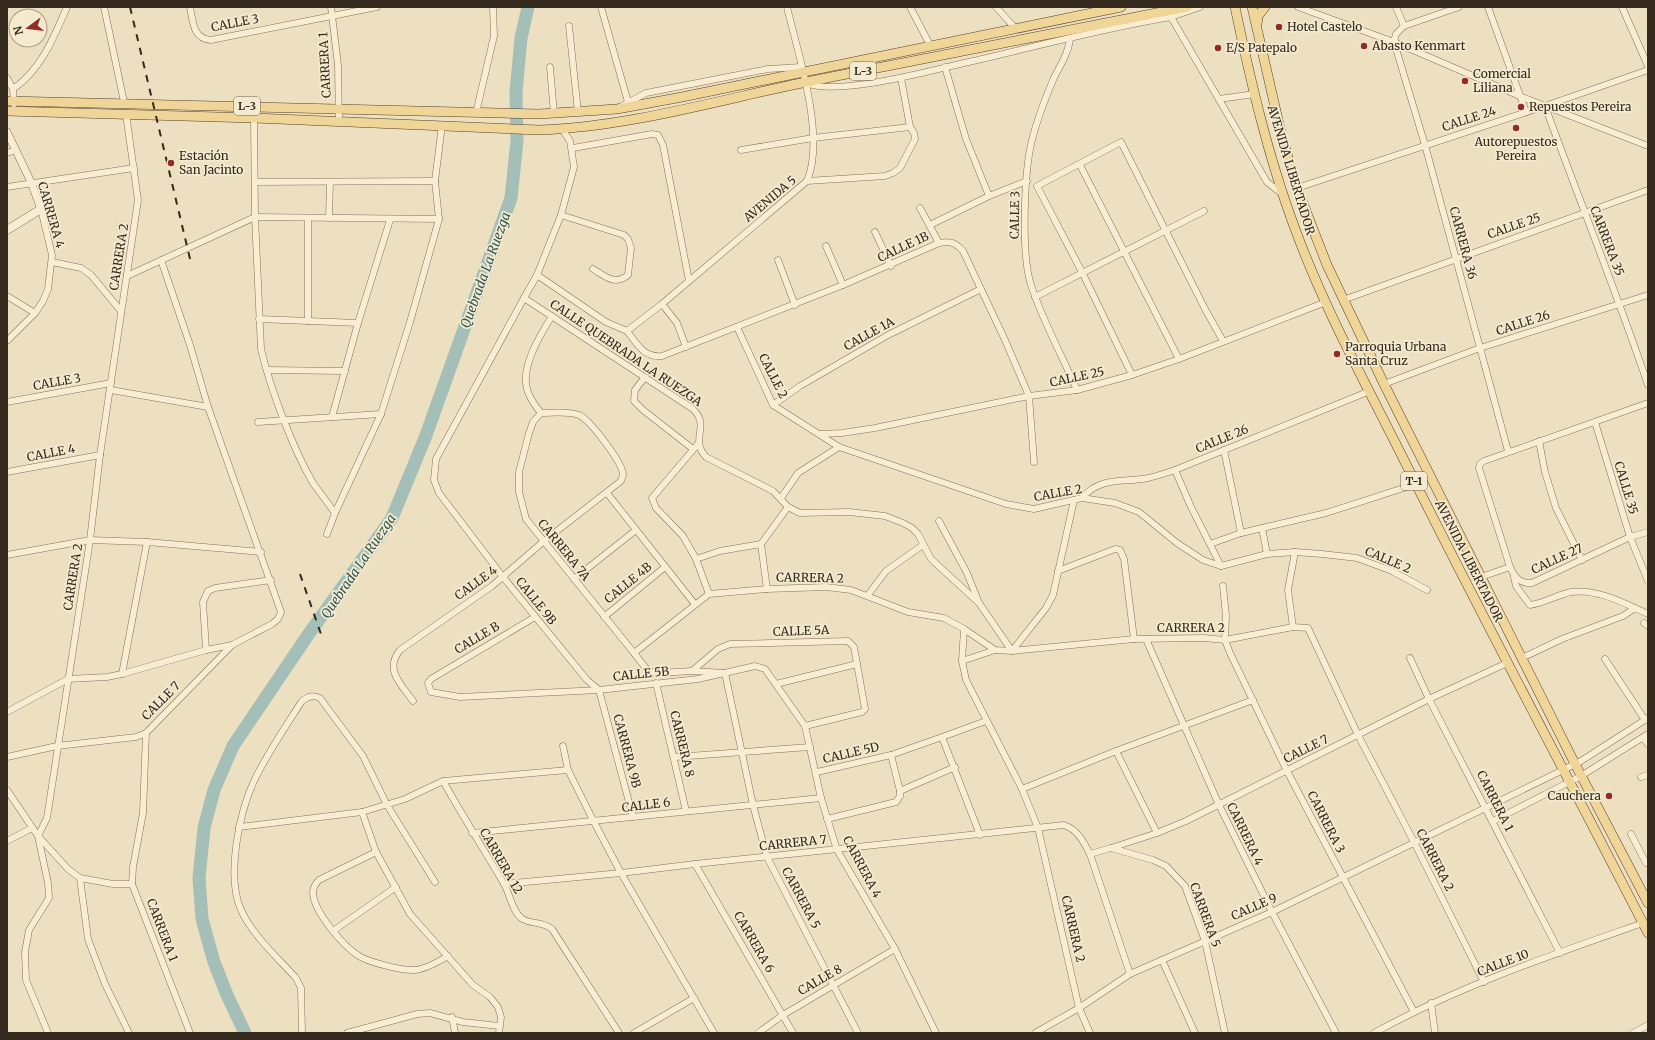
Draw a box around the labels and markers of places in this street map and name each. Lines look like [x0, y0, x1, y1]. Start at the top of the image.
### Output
place label: Hotel Castelo [1287, 19, 1362, 34]
marker: Hotel Castelo [1274, 22, 1284, 32]
place label: Abasto Kenmart [1371, 38, 1466, 53]
place label: E/S Patepalo [1226, 40, 1297, 55]
marker: Abasto Kenmart [1359, 41, 1369, 51]
marker: E/S Patepalo [1213, 43, 1223, 53]
place label: Comercial Liliana [1473, 66, 1531, 95]
marker: Comercial Liliana [1460, 76, 1470, 86]
place label: Repuestos Pereira [1529, 99, 1632, 114]
marker: Repuestos Pereira [1516, 102, 1526, 112]
marker: Autorepuestos Pereira [1511, 123, 1521, 133]
place label: Autorepuestos Pereira [1474, 134, 1557, 163]
place label: Estación San Jacinto [179, 148, 243, 177]
marker: Estación San Jacinto [166, 158, 176, 168]
place label: Parroquia Urbana Santa Cruz [1345, 339, 1447, 368]
marker: Parroquia Urbana Santa Cruz [1332, 349, 1342, 359]
place label: Cauchera [1548, 788, 1602, 803]
marker: Cauchera [1604, 791, 1614, 801]

